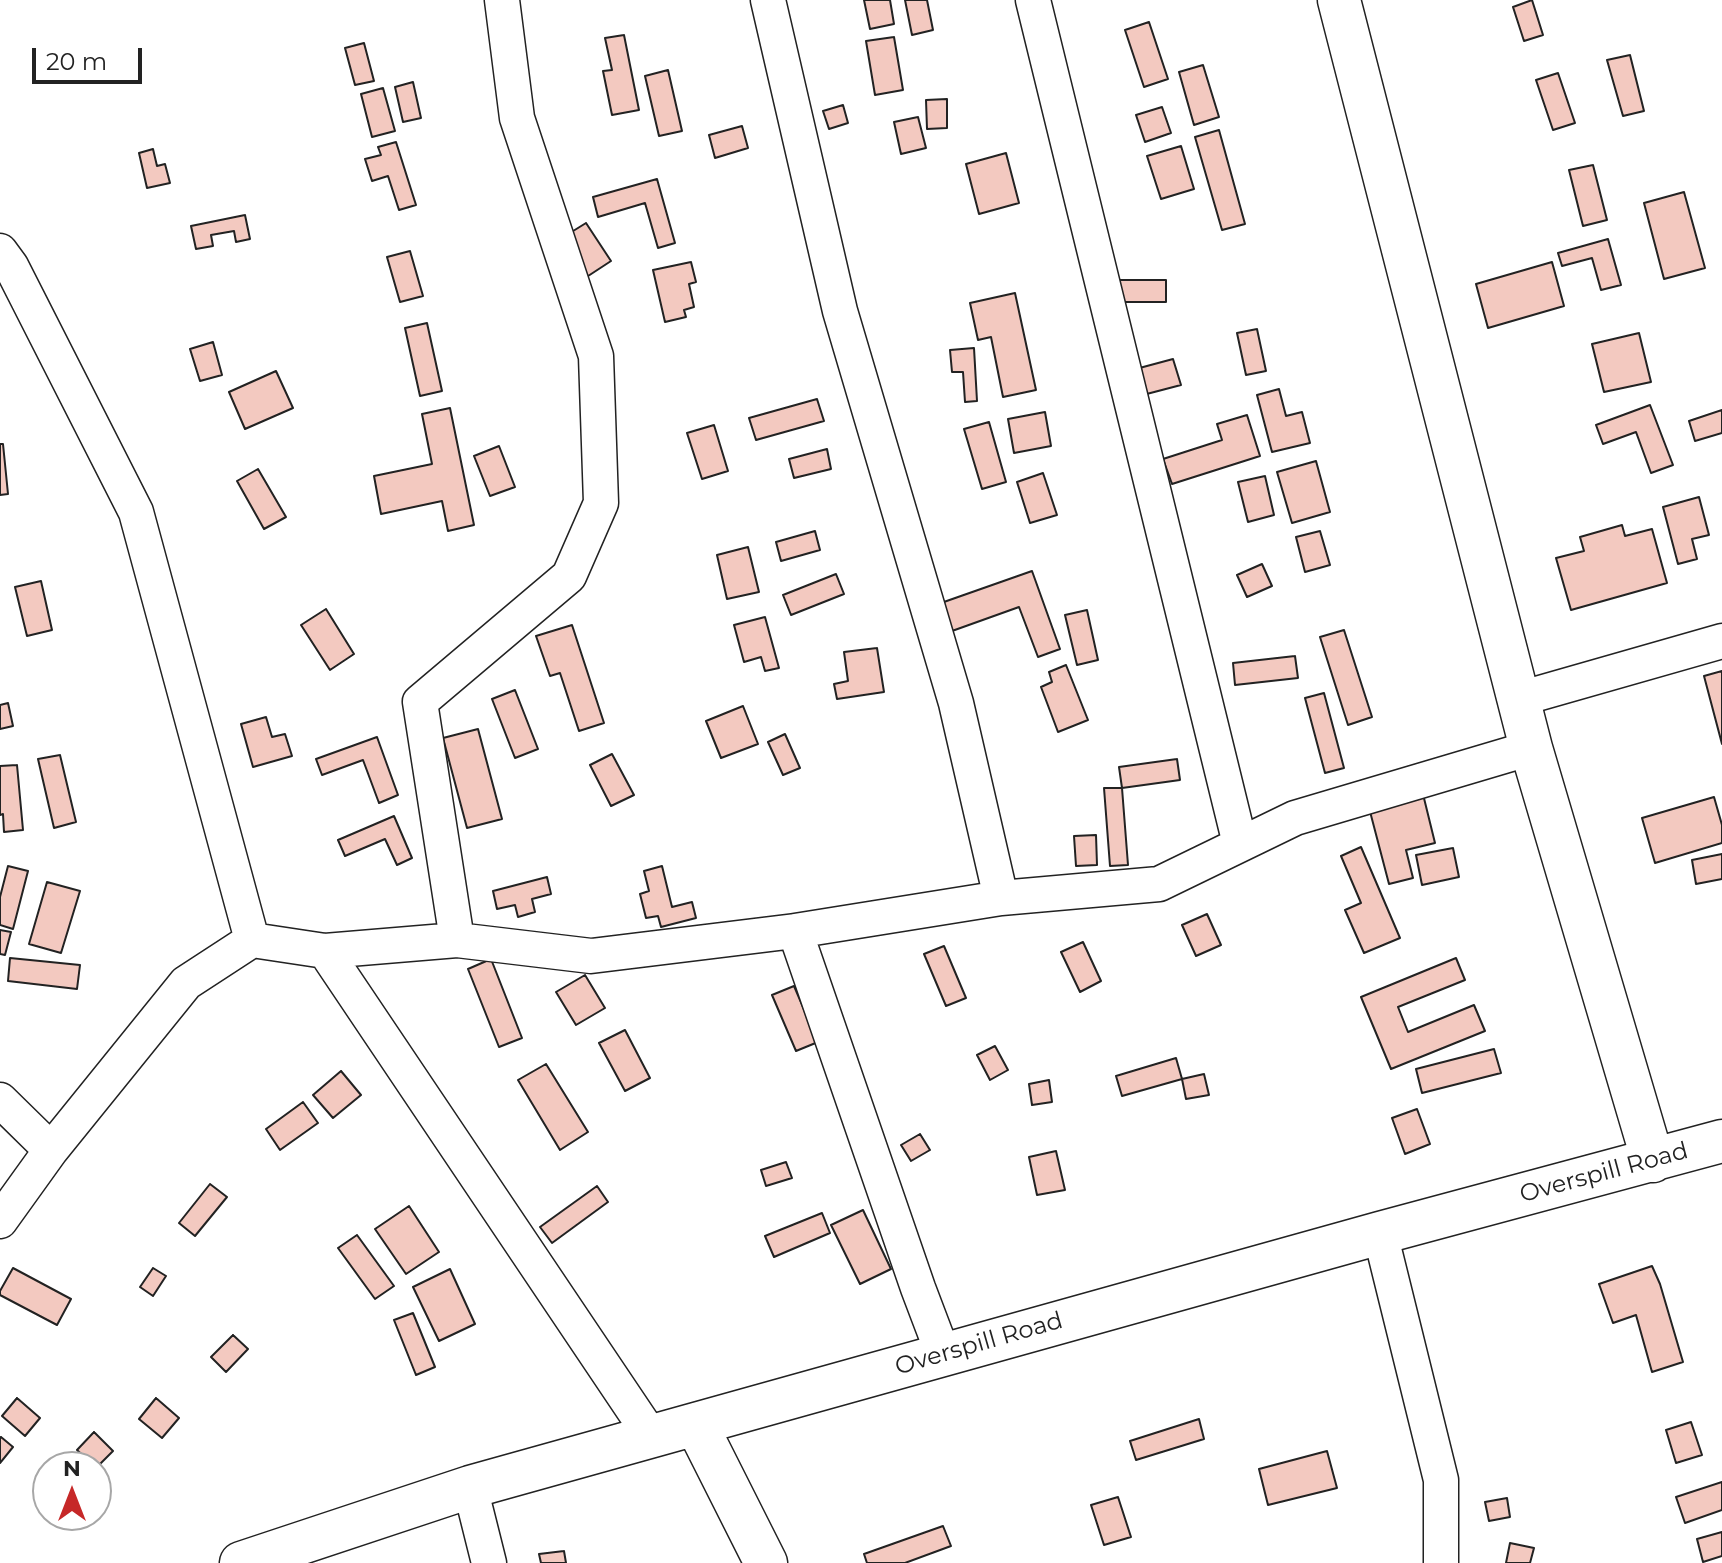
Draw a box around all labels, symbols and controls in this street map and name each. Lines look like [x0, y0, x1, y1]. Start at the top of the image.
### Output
scale bar [36, 32, 146, 82]
text: 20 m [46, 47, 107, 76]
street label: Overspill Road [1517, 1137, 1691, 1209]
street label: Overspill Road [892, 1306, 1066, 1382]
north arrow [32, 1451, 112, 1531]
text: N [63, 1455, 81, 1482]

